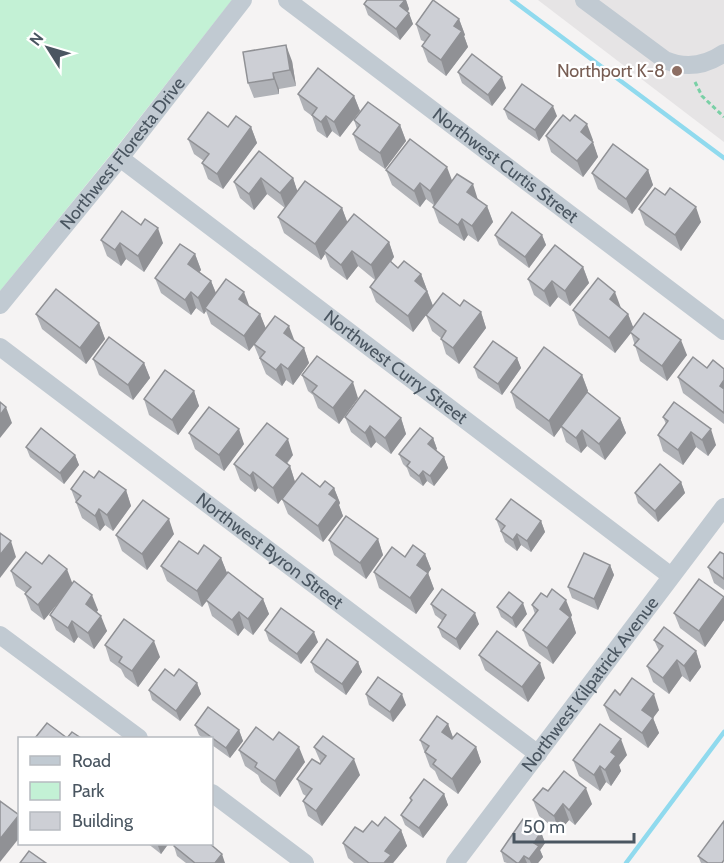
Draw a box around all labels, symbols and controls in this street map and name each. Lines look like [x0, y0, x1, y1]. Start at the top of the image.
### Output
north arrow [18, 18, 78, 78]
text: N [25, 29, 47, 50]
place label: Northport K-8 [557, 60, 665, 82]
marker: Northport K-8 [670, 64, 684, 78]
street label: Northwest Floresta Drive [55, 73, 190, 234]
street label: Northwest Curtis Street [428, 103, 583, 228]
street label: Northwest Curry Street [319, 306, 472, 429]
street label: Northwest Byron Street [192, 488, 347, 614]
street label: Northwest Kilpatrick Avenue [517, 592, 663, 776]
legend [18, 737, 213, 845]
text: Road [72, 750, 111, 772]
text: Park [72, 780, 105, 802]
scale bar [514, 806, 634, 844]
text: Building [72, 810, 134, 832]
text: 50 m [523, 816, 565, 838]

